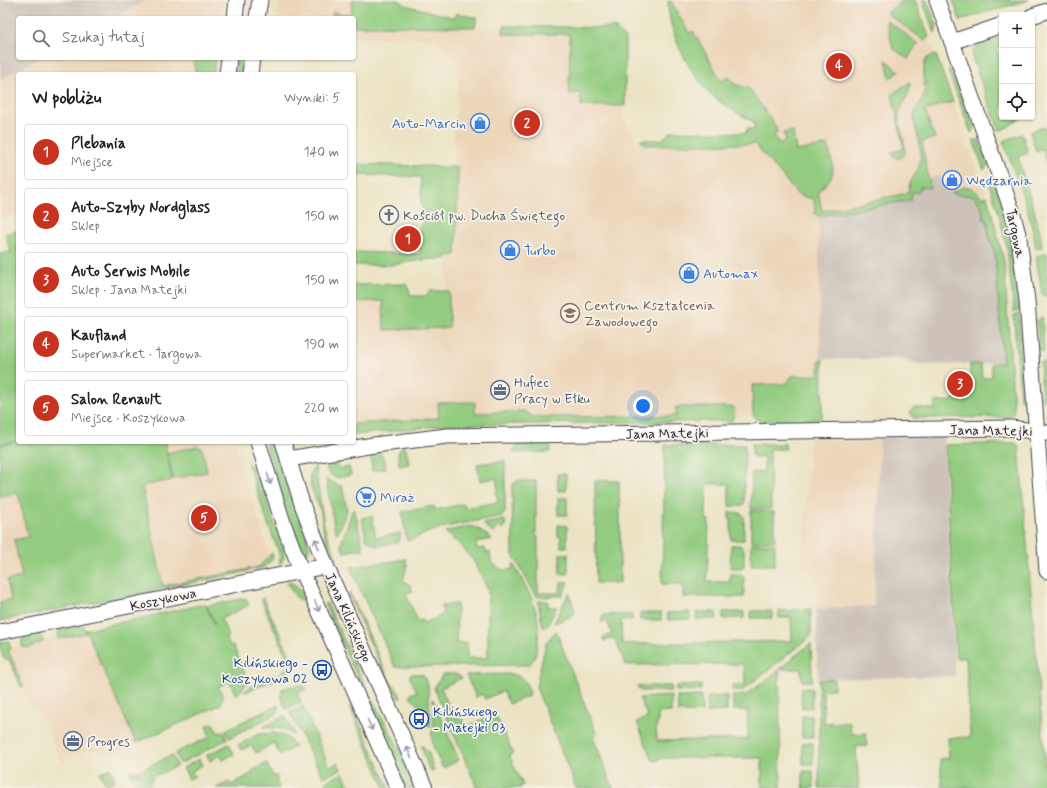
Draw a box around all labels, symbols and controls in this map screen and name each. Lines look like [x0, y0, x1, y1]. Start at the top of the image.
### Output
map controls [999, 12, 1035, 120]
button: + [999, 12, 1035, 48]
search box [16, 16, 356, 60]
icon: search [30, 27, 52, 49]
text: Szukaj tutaj [62, 28, 145, 48]
button: − [999, 48, 1035, 84]
pin: 4 [826, 51, 852, 81]
button: locate [999, 84, 1035, 120]
text: W pobliżu [32, 87, 101, 109]
text: Wyniki: 5 [284, 90, 340, 107]
pin: 2 [514, 108, 540, 138]
shop icon: Auto-Marcin [469, 112, 491, 134]
place label: Auto-Marcin [392, 115, 466, 133]
text: Plebania [71, 134, 126, 154]
text: 1 [43, 144, 49, 161]
text: 140 m [304, 144, 339, 161]
text: Miejsce [71, 154, 113, 171]
shop icon: Wędzarnia [941, 169, 963, 191]
place label: Wędzarnia [966, 172, 1032, 190]
text: Auto-Szyby Nordglass [71, 198, 210, 218]
church icon: Kościół pw. Ducha Świętego [378, 204, 400, 226]
place label: Kościół pw. Ducha Świętego [403, 207, 565, 227]
street label: Targowa [1000, 207, 1029, 260]
text: 2 [43, 208, 49, 225]
text: 150 m [305, 208, 339, 225]
text: Sklep [71, 218, 100, 235]
pin: 1 [395, 224, 421, 254]
shop icon: Turbo [499, 239, 521, 261]
place label: Turbo [524, 242, 556, 260]
text: Auto Serwis Mobile [71, 262, 190, 282]
shop icon: Automax [678, 262, 700, 284]
place label: Automax [703, 265, 758, 283]
text: 3 [43, 272, 49, 289]
text: 150 m [305, 272, 339, 289]
text: Sklep · Jana Matejki [71, 282, 187, 299]
place label: Centrum Kształcenia Zawodowego [584, 297, 716, 333]
school or university icon: Centrum Kształcenia Zawodowego [559, 302, 581, 324]
text: Kaufland [71, 326, 126, 346]
text: 4 [42, 336, 50, 353]
text: 190 m [304, 336, 339, 353]
text: Supermarket · Targowa [71, 346, 201, 363]
pin: 3 [947, 369, 973, 399]
place label: Hufiec Pracy w Ełku [514, 374, 590, 408]
office icon: Hufiec Pracy w Ełku [489, 379, 511, 401]
text: Salon Renault [71, 390, 162, 410]
your location [633, 396, 653, 416]
text: 5 [42, 400, 50, 417]
text: 220 m [304, 400, 339, 417]
text: Miejsce · Koszykowa [71, 410, 185, 427]
street label: Jana Matejki [949, 421, 1033, 441]
street label: Jana Matejki [625, 424, 709, 444]
one-way arrow [266, 473, 273, 486]
supermarket icon: Miraż [355, 486, 377, 508]
place label: Miraż [380, 489, 415, 507]
pin: 5 [191, 503, 217, 533]
one-way arrow [313, 538, 321, 550]
street label: Jana Kilińskiego [319, 570, 376, 665]
street label: Koszykowa [128, 584, 198, 616]
one-way arrow [314, 600, 321, 612]
place label: Kilińskiego - Koszykowa 02 [222, 654, 308, 688]
bus stop icon: Kilińskiego - Koszykowa 02 [311, 659, 333, 681]
place label: Kilińskiego - Matejki 03 [433, 703, 505, 737]
bus stop icon: Kilińskiego - Matejki 03 [408, 708, 430, 730]
one-way arrow [367, 718, 374, 730]
office icon: Progres [62, 730, 84, 752]
place label: Progres [87, 733, 130, 751]
one-way arrow [405, 747, 413, 759]

